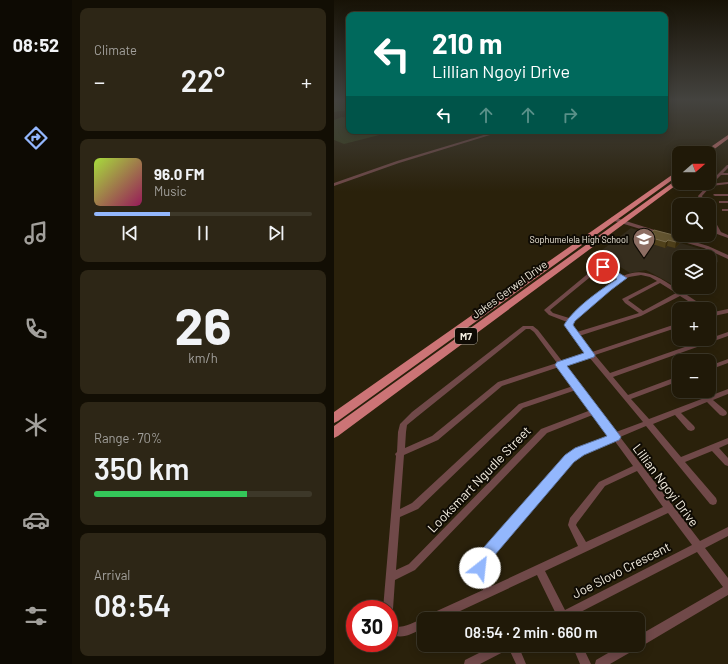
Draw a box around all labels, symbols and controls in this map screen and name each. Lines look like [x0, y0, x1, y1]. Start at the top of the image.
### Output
text: 210 m [432, 26, 502, 60]
icon: left [366, 28, 418, 80]
text: 08:52 [13, 34, 59, 56]
text: Climate [94, 42, 137, 58]
text: Lillian Ngoyi Drive [432, 60, 570, 82]
text: 22° [181, 62, 225, 98]
text: − [94, 68, 105, 94]
text: + [301, 68, 312, 94]
icon: left [433, 104, 455, 126]
icon: ahead [475, 104, 497, 126]
icon: ahead [517, 104, 539, 126]
icon: right [559, 104, 581, 126]
icon: directions [22, 124, 50, 152]
north arrow [672, 146, 716, 190]
map controls [672, 146, 716, 398]
text: 96.0 FM [154, 165, 204, 183]
text: Music [154, 183, 187, 199]
button: search [672, 198, 716, 242]
icon: music [22, 219, 50, 247]
icon: previous [119, 222, 141, 244]
icon: pause [192, 222, 214, 244]
icon: next [265, 222, 287, 244]
school or university icon: Sophumelela High School [631, 226, 657, 259]
place label: Sophumelela High School [529, 234, 628, 245]
pin [586, 250, 620, 284]
button: layers [672, 250, 716, 294]
icon: arrive [592, 256, 614, 278]
street label: Jakes Gerwel Drive [469, 257, 549, 321]
text: 26 [174, 293, 232, 355]
button: + [672, 302, 716, 346]
icon: phone [22, 315, 50, 343]
road number: M7 [455, 328, 477, 344]
text: km/h [188, 350, 218, 366]
button: − [672, 354, 716, 398]
icon: climate [22, 411, 50, 439]
street label: Looksmart Ngudle Street [424, 422, 534, 536]
text: Range · 70% [94, 430, 162, 446]
street label: Lillian Ngoyi Drive [630, 440, 702, 530]
text: 350 km [94, 450, 189, 486]
icon: car [22, 506, 50, 534]
street label: Joe Slovo Crescent [569, 538, 673, 602]
position arrow [459, 547, 501, 589]
text: Arrival [94, 567, 130, 583]
text: 08:54 [94, 587, 171, 623]
speed limit sign: 30 [346, 600, 398, 652]
icon: filters [22, 602, 50, 630]
text: 08:54 · 2 min · 660 m [465, 623, 597, 641]

